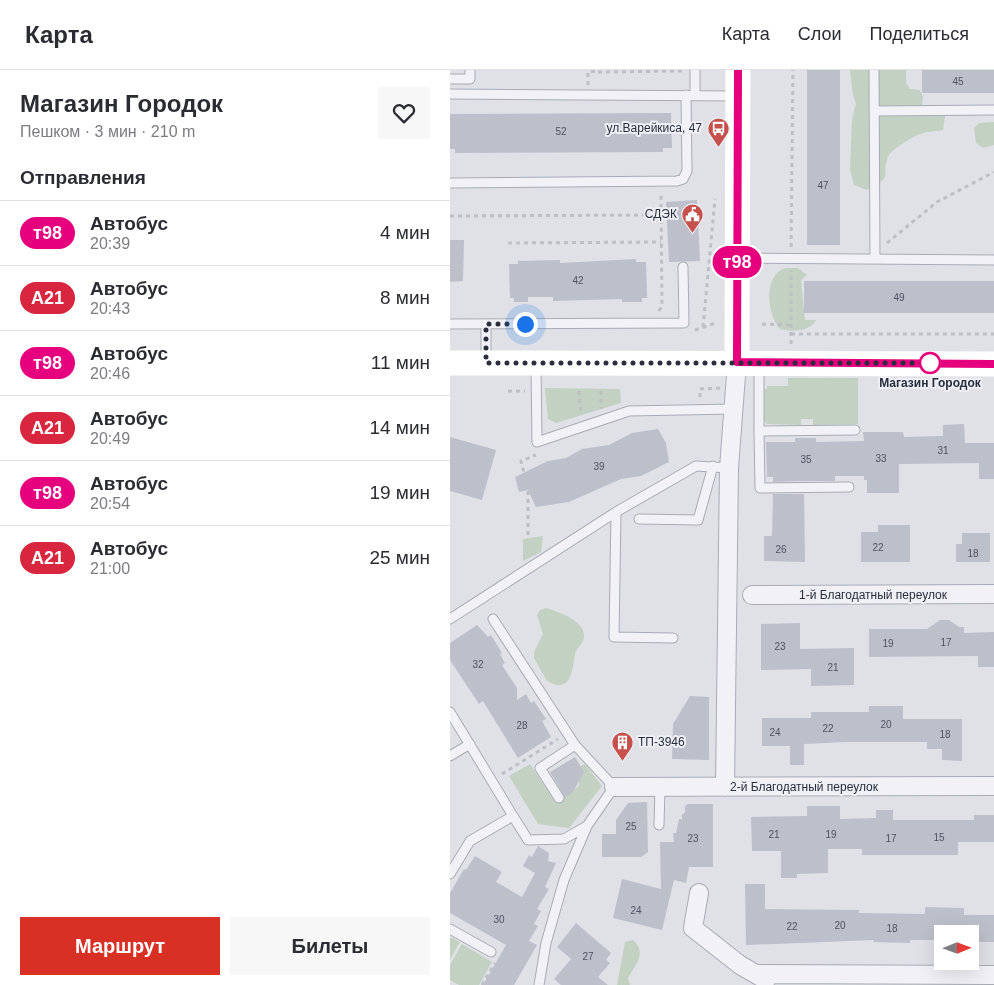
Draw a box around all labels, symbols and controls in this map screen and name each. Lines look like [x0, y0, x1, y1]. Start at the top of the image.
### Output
text: Карта [25, 21, 93, 48]
text: Карта [722, 24, 770, 44]
text: Слои [798, 24, 842, 44]
text: Поделиться [870, 24, 969, 44]
house number: 45 [952, 76, 964, 87]
button: heart [378, 87, 430, 139]
text: Магазин Городок [20, 90, 223, 117]
bus stop icon: ул.Варейкиса, 47 [706, 116, 730, 147]
place label: ул.Варейкиса, 47 [607, 121, 702, 135]
text: Пешком · 3 мин · 210 m [20, 123, 195, 140]
house number: 52 [555, 126, 567, 137]
text: Отправления [20, 167, 146, 188]
house number: 47 [817, 180, 829, 191]
public building icon: СДЭК [681, 202, 705, 233]
place label: СДЭК [645, 207, 677, 221]
text: Автобус [90, 213, 168, 234]
text: 4 мин [380, 222, 430, 243]
text: т98 [33, 223, 62, 243]
text: 20:39 [90, 235, 130, 252]
line badge: т98 [708, 246, 766, 278]
text: т98 [723, 252, 751, 272]
house number: 42 [572, 275, 584, 286]
text: Автобус [90, 278, 168, 299]
text: 8 мин [380, 287, 430, 308]
text: А21 [31, 288, 64, 308]
house number: 49 [893, 292, 905, 303]
text: 20:43 [90, 300, 130, 317]
your location [513, 312, 538, 337]
text: Автобус [90, 343, 168, 364]
text: 11 мин [371, 352, 430, 373]
marker: Магазин Городок [919, 352, 941, 374]
text: т98 [33, 353, 62, 373]
text: 20:46 [90, 365, 130, 382]
place label: Магазин Городок [879, 376, 982, 390]
text: Автобус [90, 408, 168, 429]
text: 14 мин [369, 417, 430, 438]
text: А21 [31, 418, 64, 438]
text: 20:49 [90, 430, 130, 447]
house number: 31 [937, 445, 949, 456]
house number: 33 [875, 453, 887, 464]
house number: 35 [800, 454, 812, 465]
house number: 39 [593, 461, 605, 472]
text: Автобус [90, 473, 168, 494]
text: 19 мин [369, 482, 430, 503]
text: т98 [33, 483, 62, 503]
text: 20:54 [90, 495, 130, 512]
text: Автобус [90, 538, 168, 559]
house number: 22 [872, 542, 884, 553]
house number: 26 [775, 544, 787, 555]
text: 25 мин [369, 547, 430, 568]
text: А21 [31, 548, 64, 568]
house number: 18 [967, 548, 979, 559]
text: 21:00 [90, 560, 130, 577]
street label: 1-й Благодатный переулок [799, 588, 948, 602]
house number: 17 [940, 637, 952, 648]
house number: 19 [882, 638, 894, 649]
house number: 23 [774, 641, 786, 652]
house number: 32 [472, 659, 484, 670]
house number: 21 [827, 662, 839, 673]
house number: 20 [880, 719, 892, 730]
house number: 28 [516, 720, 528, 731]
house number: 22 [822, 723, 834, 734]
house number: 24 [769, 727, 781, 738]
house number: 18 [939, 729, 951, 740]
building icon: ТП-3946 [610, 730, 634, 761]
place label: ТП-3946 [638, 735, 685, 749]
street label: 2-й Благодатный переулок [730, 780, 879, 794]
house number: 25 [625, 821, 637, 832]
house number: 21 [768, 829, 780, 840]
house number: 19 [825, 829, 837, 840]
house number: 15 [933, 832, 945, 843]
house number: 23 [687, 833, 699, 844]
house number: 17 [885, 833, 897, 844]
house number: 24 [630, 905, 642, 916]
house number: 30 [493, 914, 505, 925]
button: Маршрут [20, 917, 220, 975]
button: Билеты [230, 917, 430, 975]
house number: 20 [834, 920, 846, 931]
house number: 22 [786, 921, 798, 932]
house number: 18 [886, 923, 898, 934]
north arrow [934, 925, 979, 970]
map controls [934, 925, 979, 970]
house number: 27 [582, 951, 594, 962]

